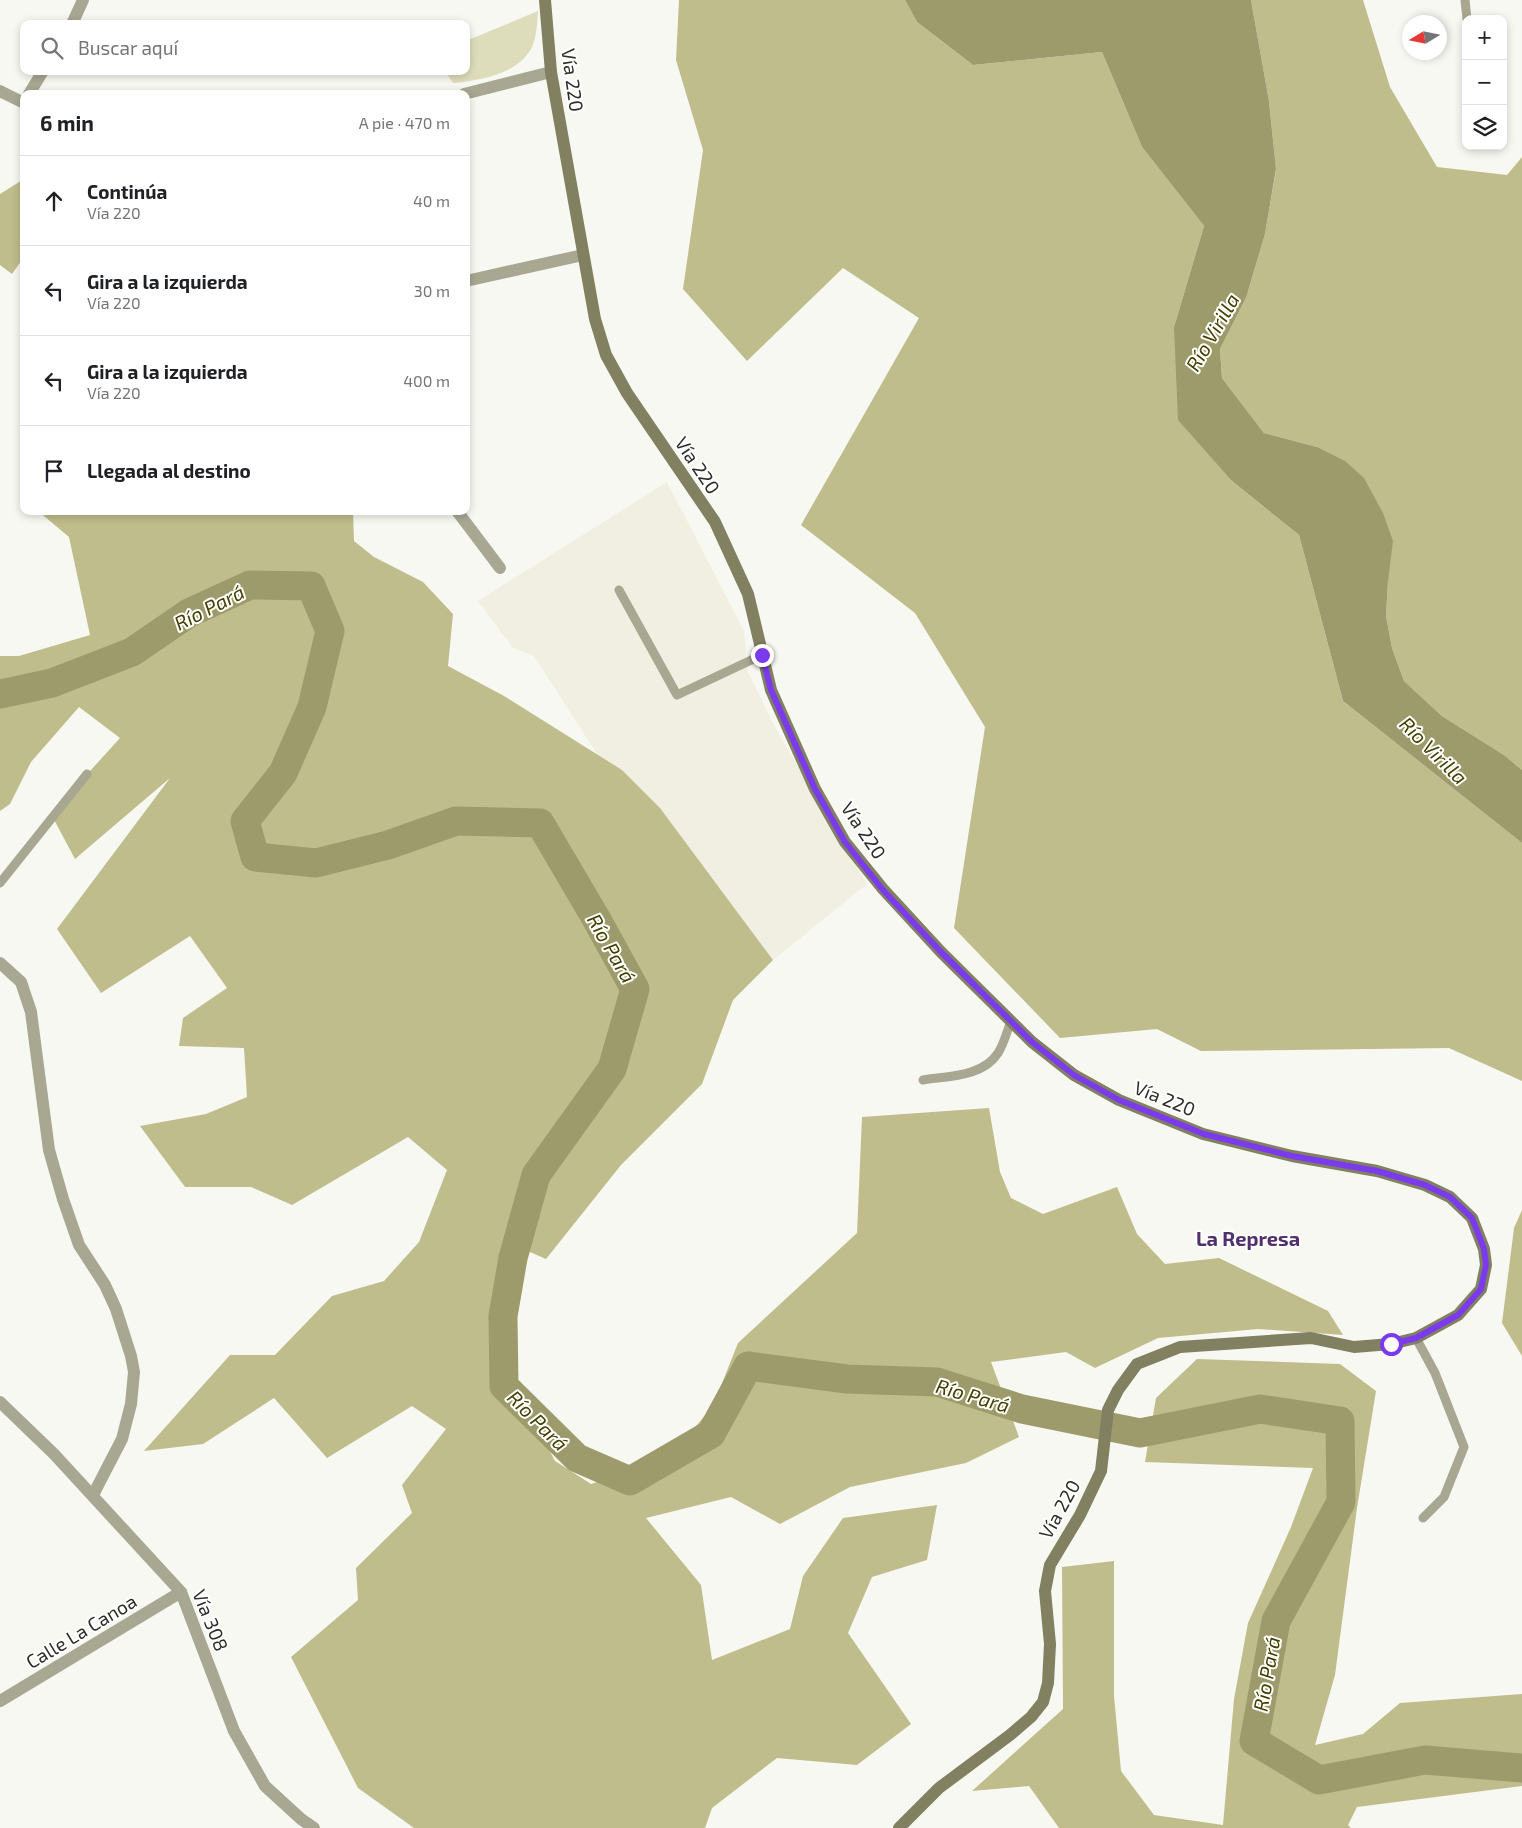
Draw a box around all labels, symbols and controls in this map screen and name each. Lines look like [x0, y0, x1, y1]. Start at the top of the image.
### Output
north arrow [1402, 15, 1447, 60]
map controls [1462, 15, 1507, 150]
button: + [1462, 15, 1507, 60]
search box [20, 20, 470, 75]
icon: search [38, 34, 66, 62]
text: Buscar aquí [78, 36, 178, 59]
street label: Vía 220 [557, 47, 589, 113]
button: − [1462, 60, 1507, 105]
button: layers [1462, 105, 1507, 150]
text: 6 min [40, 110, 94, 135]
text: A pie · 470 m [359, 113, 450, 132]
text: Continúa [87, 180, 167, 203]
icon: ahead [40, 187, 68, 215]
text: 40 m [413, 191, 450, 210]
text: Vía 220 [87, 203, 141, 222]
text: Gira a la izquierda [87, 270, 248, 293]
icon: left [40, 277, 68, 305]
text: 30 m [414, 281, 450, 300]
water label: Río Virilla [1180, 289, 1244, 375]
text: Vía 220 [87, 293, 141, 312]
text: Gira a la izquierda [87, 360, 248, 383]
icon: left [40, 367, 68, 395]
text: 400 m [403, 371, 450, 390]
text: Vía 220 [87, 383, 141, 402]
street label: Vía 220 [671, 432, 725, 498]
icon: arrive [40, 457, 68, 485]
text: Llegada al destino [87, 459, 251, 482]
water label: Río Pará [170, 579, 248, 635]
route end [751, 644, 774, 667]
water label: Río Virilla [1395, 711, 1473, 789]
street label: Vía 220 [837, 797, 891, 863]
water label: Río Pará [583, 909, 641, 987]
street label: Vía 220 [1131, 1075, 1199, 1121]
district label: La Represa [1196, 1226, 1300, 1250]
route start [1380, 1333, 1403, 1356]
water label: Río Pará [933, 1373, 1013, 1417]
water label: Río Pará [503, 1385, 573, 1455]
street label: Vía 220 [1033, 1476, 1085, 1542]
street label: Vía 308 [188, 1586, 234, 1654]
street label: Calle La Canoa [22, 1589, 140, 1673]
water label: Río Pará [1248, 1635, 1284, 1713]

